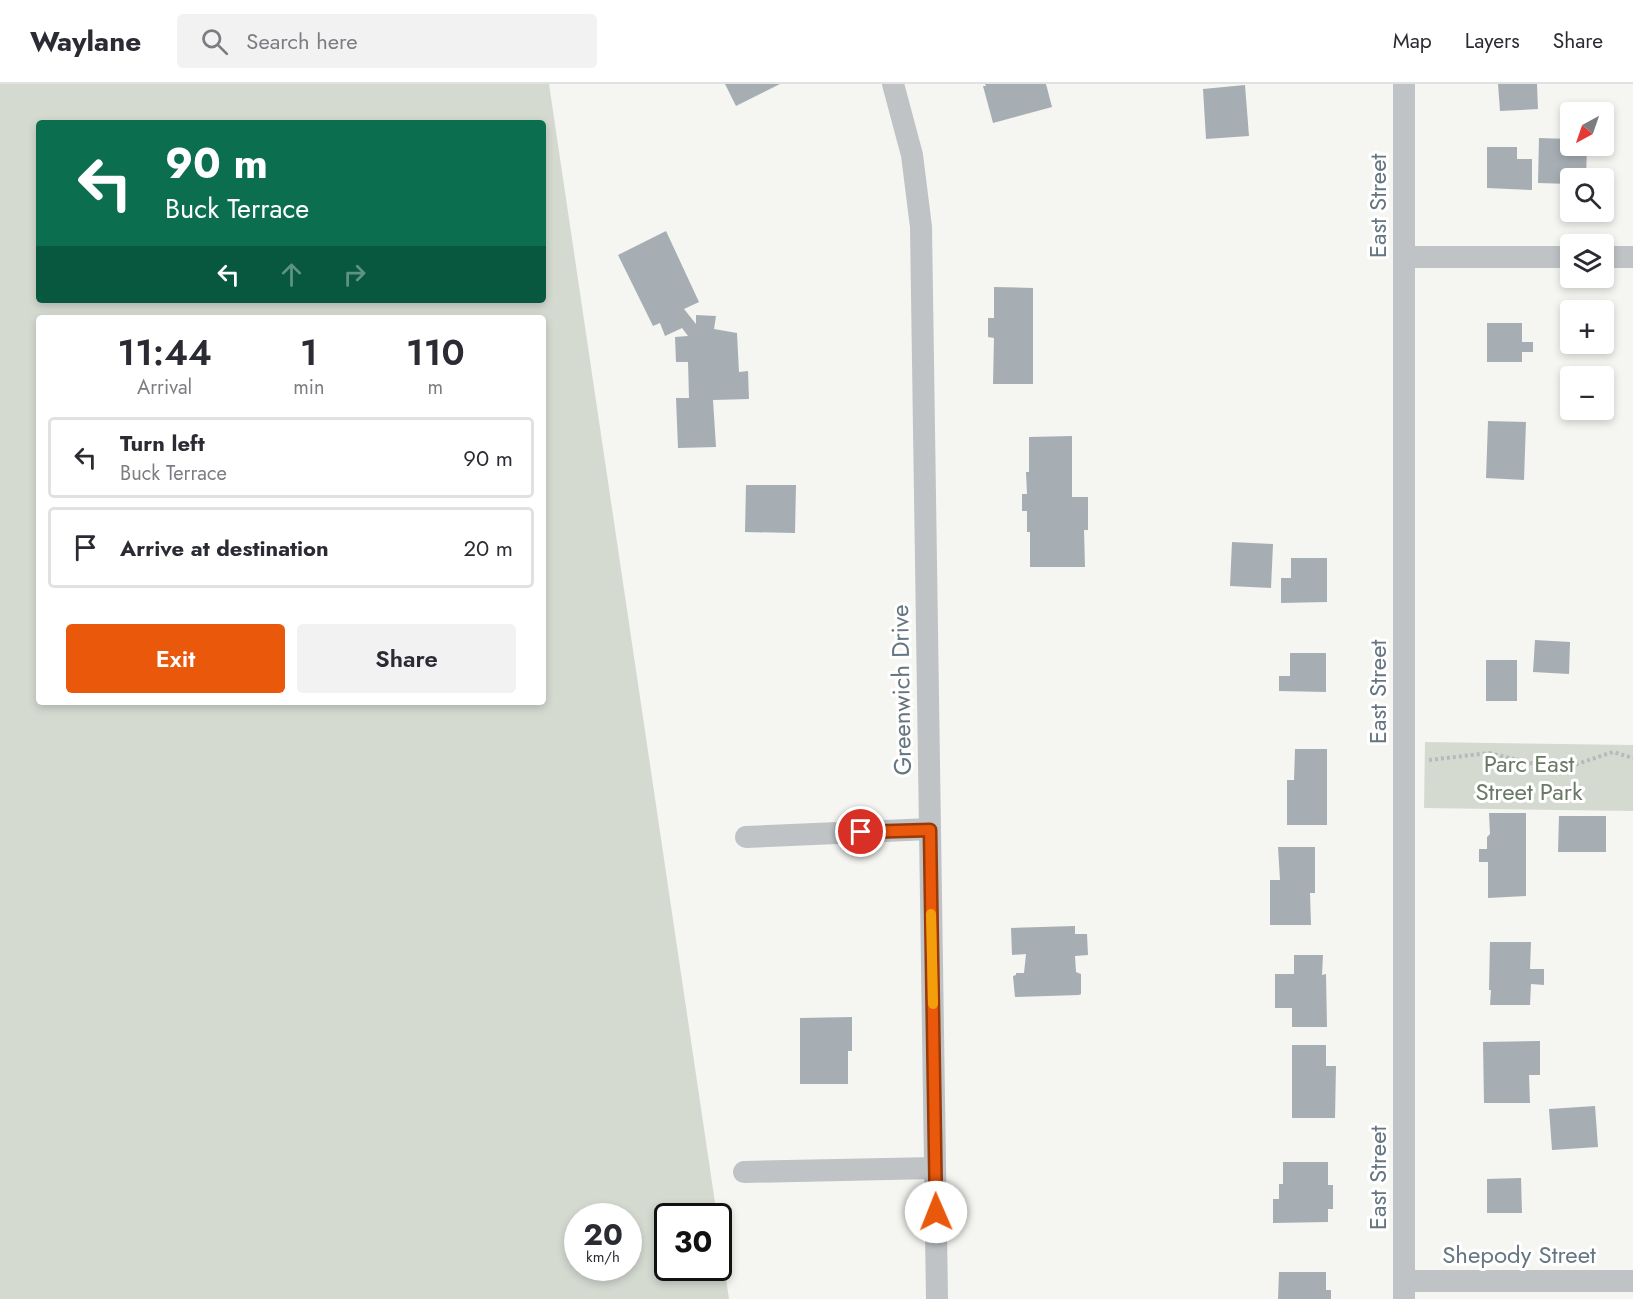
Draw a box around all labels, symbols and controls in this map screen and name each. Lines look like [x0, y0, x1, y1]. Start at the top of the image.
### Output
search box [177, 14, 597, 68]
text: Waylane [30, 21, 141, 62]
icon: search [198, 25, 231, 58]
text: Search here [246, 25, 358, 57]
text: Map [1393, 26, 1432, 56]
text: Layers [1465, 26, 1520, 56]
text: Share [1553, 26, 1603, 56]
north arrow [1560, 102, 1614, 156]
map controls [1560, 102, 1614, 420]
text: 90 m [165, 133, 268, 194]
icon: left [66, 144, 144, 222]
street label: East Street [1360, 153, 1395, 258]
button: search [1560, 168, 1614, 222]
text: Buck Terrace [165, 189, 309, 228]
button: layers [1560, 234, 1614, 288]
icon: left [212, 258, 245, 291]
icon: ahead [275, 258, 308, 291]
icon: right [338, 258, 371, 291]
button: + [1560, 300, 1614, 354]
text: 11:44 [117, 326, 212, 378]
text: 1 [300, 326, 318, 378]
text: 110 [406, 326, 465, 378]
button: − [1560, 366, 1614, 420]
text: Arrival [137, 373, 192, 402]
text: min [293, 373, 325, 402]
text: m [427, 373, 443, 402]
text: Turn left [120, 427, 205, 459]
icon: left [69, 441, 102, 474]
text: 90 m [463, 442, 513, 474]
text: Buck Terrace [120, 459, 227, 488]
icon: arrive [69, 531, 102, 564]
text: Arrive at destination [120, 532, 329, 564]
text: 20 m [464, 532, 513, 564]
street label: Greenwich Drive [882, 604, 920, 776]
button: Exit [66, 624, 285, 693]
button: Share [297, 624, 516, 693]
street label: East Street [1360, 639, 1395, 744]
park label: Parc East Street Park [1475, 746, 1583, 809]
pin [835, 806, 886, 857]
icon: arrive [844, 815, 877, 848]
street label: East Street [1360, 1125, 1395, 1230]
position arrow [904, 1180, 968, 1244]
speed limit sign: 30 [654, 1203, 732, 1281]
text: 20 [583, 1213, 623, 1256]
street label: Shepody Street [1442, 1237, 1596, 1272]
text: km/h [586, 1246, 620, 1268]

